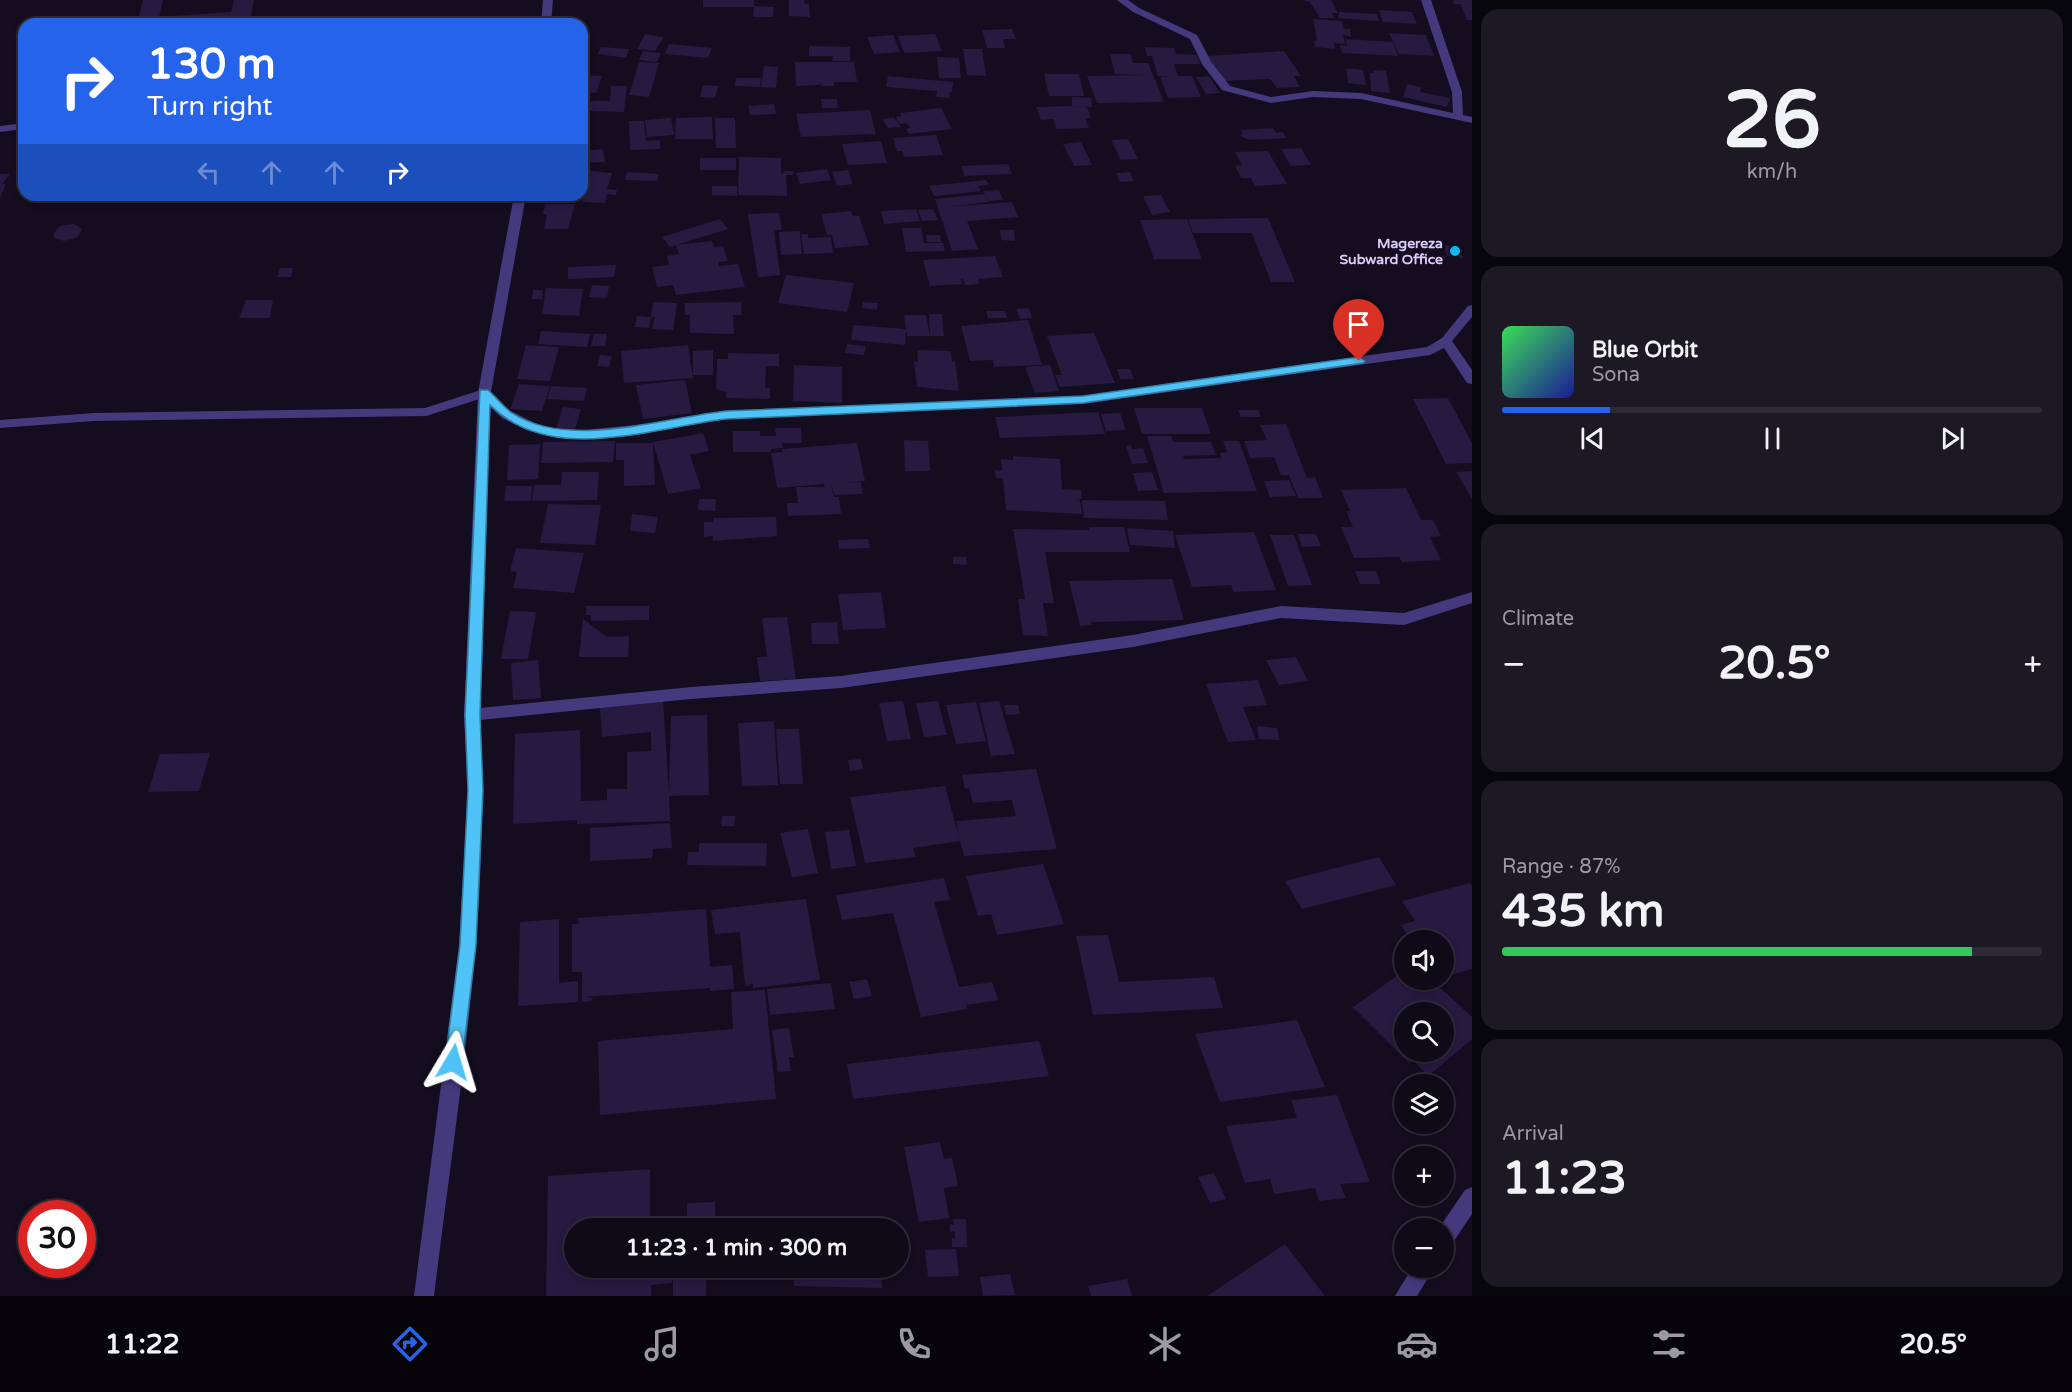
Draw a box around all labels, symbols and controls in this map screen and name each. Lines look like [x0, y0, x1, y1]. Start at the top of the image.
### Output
text: 130 m [147, 39, 276, 90]
icon: right [48, 42, 126, 120]
text: 26 [1723, 74, 1821, 168]
text: Turn right [147, 90, 273, 123]
icon: left [192, 156, 225, 189]
icon: ahead [255, 156, 288, 189]
icon: ahead [318, 156, 351, 189]
icon: right [381, 156, 414, 189]
text: km/h [1747, 160, 1797, 184]
place label: Magereza Subward Office [1340, 235, 1443, 268]
marker: Magereza Subward Office [1448, 244, 1462, 258]
pin [1333, 299, 1384, 361]
icon: arrive [1342, 308, 1375, 341]
text: Blue Orbit [1592, 337, 1698, 363]
text: Sona [1592, 363, 1640, 387]
icon: previous [1576, 422, 1609, 455]
icon: pause [1756, 422, 1789, 455]
icon: next [1936, 422, 1969, 455]
text: Climate [1502, 607, 1574, 631]
text: 20.5° [1718, 637, 1831, 691]
text: − [1502, 645, 1526, 684]
text: + [2023, 645, 2042, 684]
text: Range · 87% [1502, 855, 1621, 879]
text: 435 km [1502, 885, 1664, 939]
map controls [1394, 930, 1454, 1278]
button: sound [1394, 930, 1454, 990]
button: search [1394, 1002, 1454, 1062]
position arrow [421, 1030, 485, 1094]
button: layers [1394, 1074, 1454, 1134]
text: Arrival [1502, 1122, 1564, 1146]
button: + [1394, 1146, 1454, 1206]
text: 11:23 [1502, 1152, 1627, 1206]
speed limit sign: 30 [18, 1200, 96, 1278]
button: − [1394, 1218, 1454, 1278]
text: 11:23 · 1 min · 300 m [626, 1235, 847, 1261]
icon: directions [389, 1323, 431, 1365]
icon: music [641, 1323, 683, 1365]
icon: phone [893, 1323, 935, 1365]
icon: climate [1144, 1323, 1186, 1365]
icon: car [1396, 1323, 1438, 1365]
icon: filters [1648, 1323, 1690, 1365]
text: 11:22 [105, 1328, 180, 1361]
text: 20.5° [1900, 1328, 1967, 1361]

